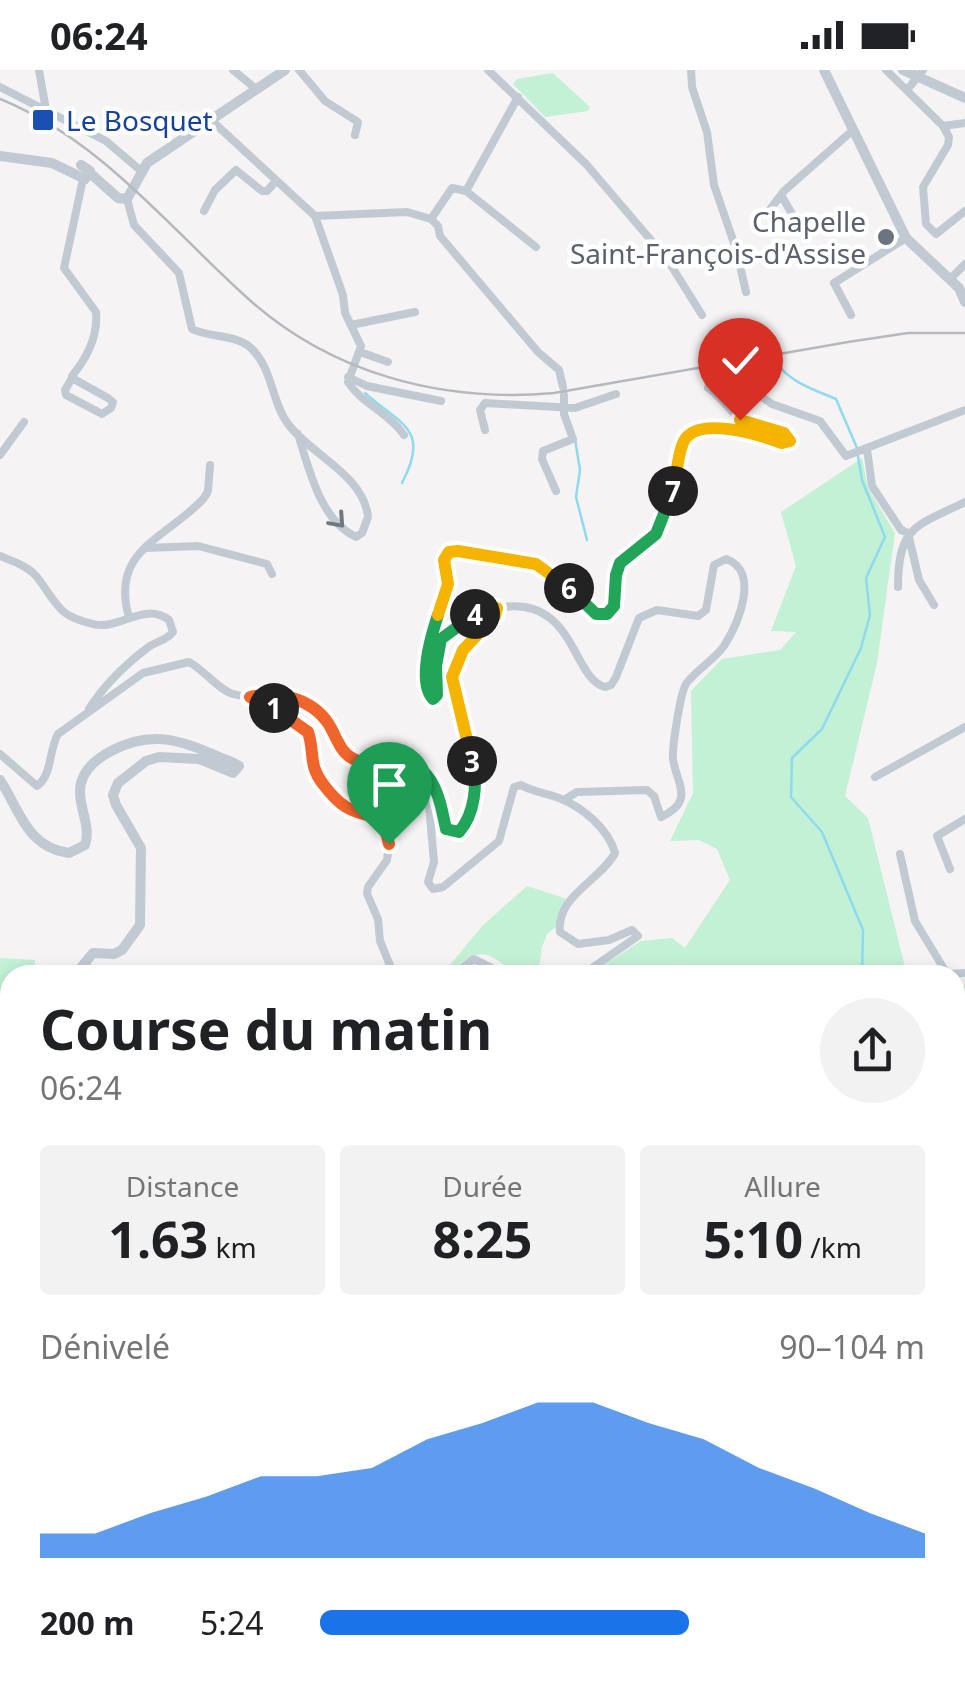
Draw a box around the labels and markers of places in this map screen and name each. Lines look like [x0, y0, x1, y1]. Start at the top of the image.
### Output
place label: Le Bosquet [66, 101, 213, 139]
marker: Le Bosquet [30, 107, 56, 133]
place label: Chapelle Saint-François-d'Assise [570, 202, 866, 272]
marker: Chapelle Saint-François-d'Assise [875, 226, 897, 248]
pin [698, 318, 783, 421]
pin: 7 [648, 466, 698, 516]
pin: 6 [544, 563, 594, 613]
pin: 4 [450, 589, 500, 639]
pin: 1 [249, 683, 299, 733]
pin: 3 [447, 736, 497, 786]
pin [347, 742, 432, 845]

